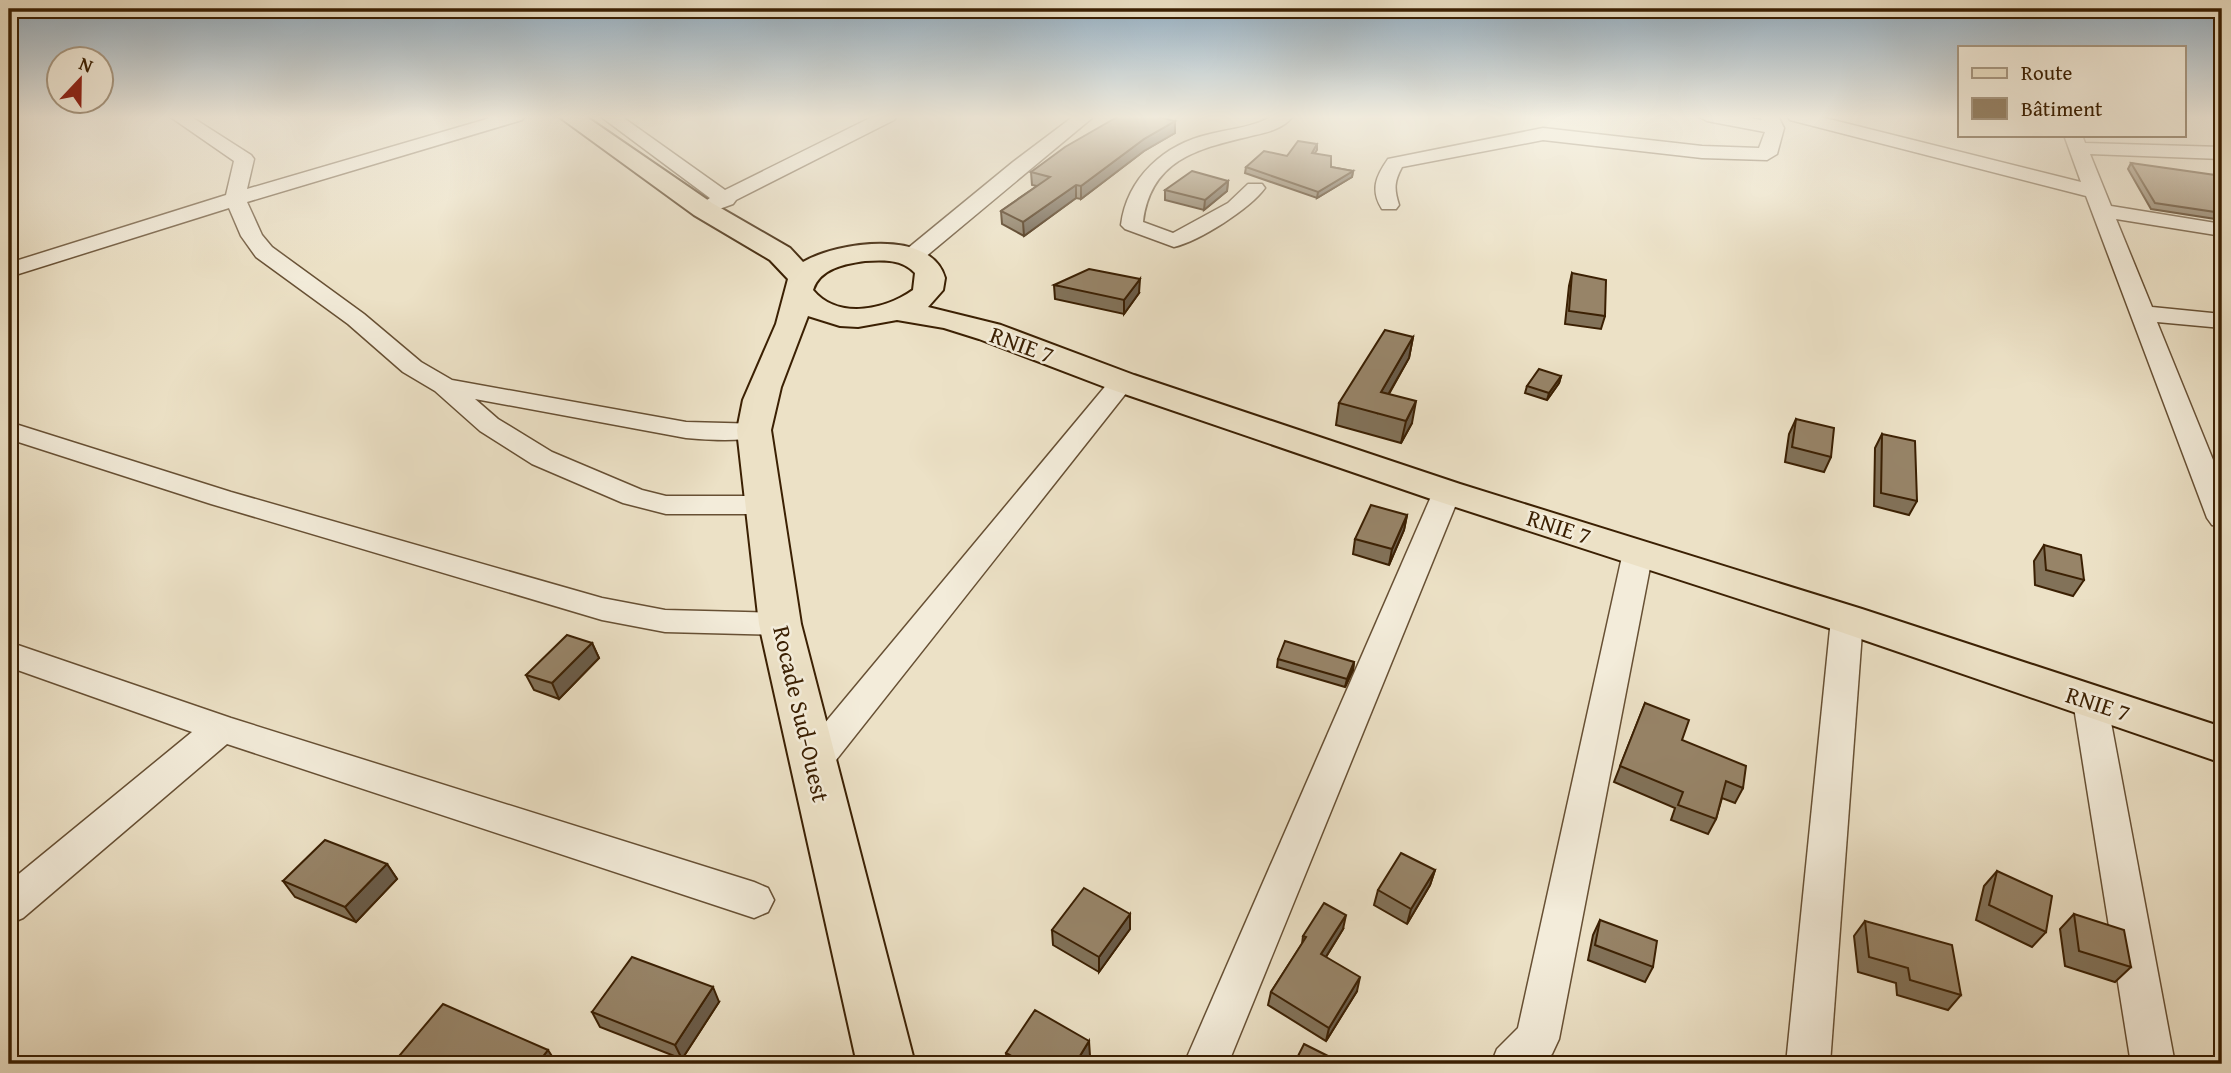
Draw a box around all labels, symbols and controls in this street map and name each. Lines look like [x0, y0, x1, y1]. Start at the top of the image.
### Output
north arrow [46, 46, 116, 116]
legend [1958, 46, 2186, 136]
text: N [75, 49, 98, 80]
text: Route [2021, 57, 2073, 88]
text: Bâtiment [2021, 93, 2103, 124]
street label: RNIE 7 [985, 317, 1059, 372]
street label: RNIE 7 [1522, 500, 1596, 553]
street label: Rocade Sud-Ouest [764, 622, 839, 806]
street label: RNIE 7 [2061, 677, 2135, 730]

